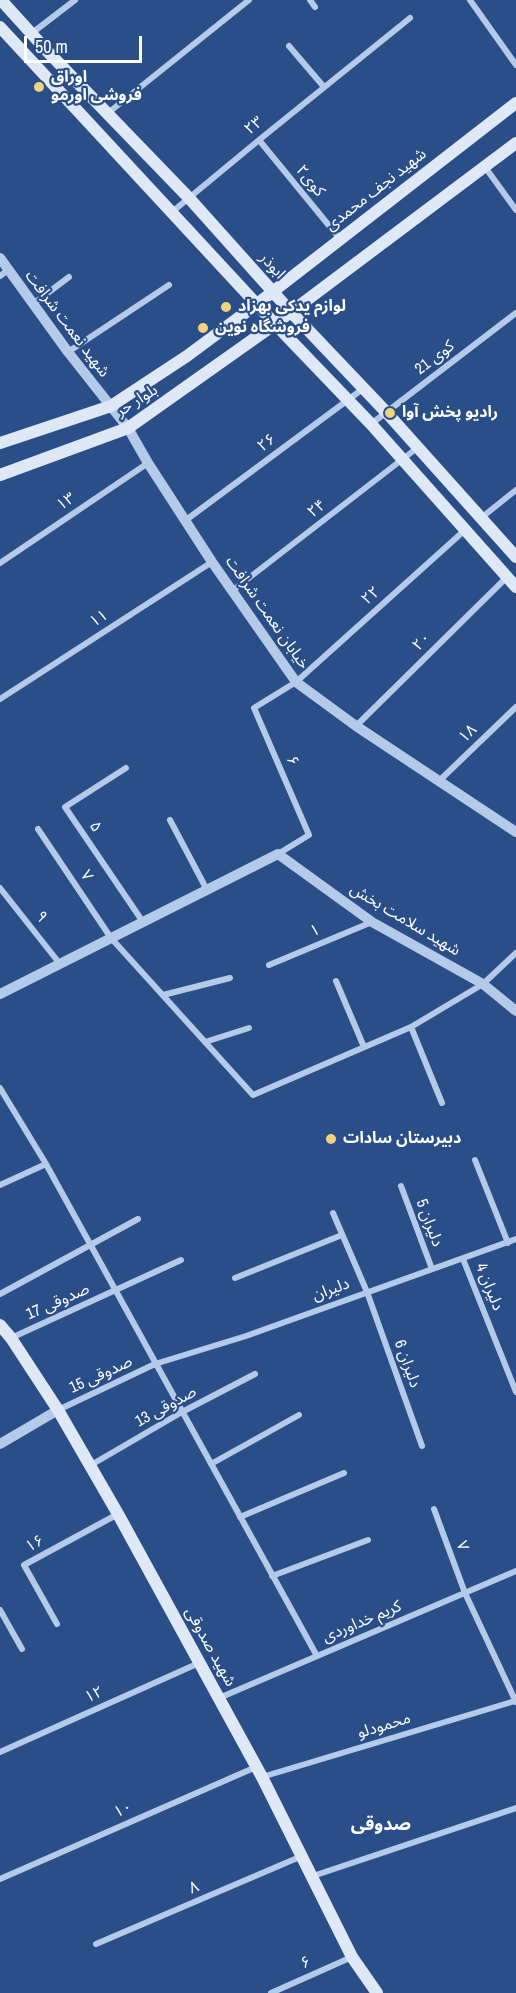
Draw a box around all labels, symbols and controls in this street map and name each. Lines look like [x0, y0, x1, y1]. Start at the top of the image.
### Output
scale bar [27, 24, 146, 62]
text: 50 m [35, 34, 68, 59]
place label: اوراق فروشی اورمو [51, 68, 142, 106]
marker: اوراق فروشی اورمو [32, 80, 46, 94]
street label: ۲۳ [241, 113, 267, 139]
street label: شهید نجف محمدی [322, 145, 430, 235]
street label: کوی۲ [291, 161, 329, 201]
street label: ابوذر [255, 249, 289, 283]
street label: شهید نعمت شرافت [21, 267, 113, 381]
place label: لوازم یدکی بهزاد [238, 297, 346, 317]
marker: لوازم یدکی بهزاد [219, 300, 233, 314]
place label: فروشگاه نوین [215, 318, 310, 338]
marker: فروشگاه نوین [196, 321, 210, 335]
street label: کوی 21 [412, 337, 458, 379]
street label: بلوار حر [113, 381, 161, 421]
place label: رادیو پخش آوا [402, 403, 498, 423]
marker: رادیو پخش آوا [383, 406, 397, 420]
street label: ۲۶ [254, 430, 280, 456]
street label: ۱۳ [53, 489, 79, 515]
street label: ۲۴ [304, 496, 330, 522]
street label: خیابان نعمت شرافت [221, 553, 313, 673]
street label: ۲۲ [358, 583, 384, 609]
street label: ۱۱ [86, 606, 112, 632]
street label: ۲۰ [409, 629, 435, 655]
street label: ۱۸ [455, 721, 481, 747]
street label: ۶ [281, 753, 303, 769]
street label: ۵ [84, 818, 106, 836]
street label: ۷ [75, 867, 97, 885]
street label: شهید سلامت بخش [346, 880, 464, 960]
street label: ۹ [31, 907, 51, 927]
street label: ۱ [307, 920, 323, 942]
place label: دبیرستان سادات [343, 1129, 461, 1149]
marker: دبیرستان سادات [324, 1132, 338, 1146]
street label: دلیران 5 [411, 1196, 447, 1250]
street label: دلیران 4 [471, 1260, 507, 1314]
street label: دلیران [310, 1274, 352, 1306]
street label: صدوقی 17 [23, 1280, 93, 1324]
street label: دلیران 6 [390, 1338, 424, 1390]
street label: صدوقی 15 [66, 1352, 136, 1398]
street label: صدوقی 13 [132, 1382, 200, 1432]
street label: ۱۶ [22, 1531, 48, 1557]
street label: ۷ [451, 1538, 473, 1554]
street label: کریم خداوردی [320, 1597, 404, 1647]
street label: شهید صدوقی [180, 1604, 240, 1690]
street label: ۱۲ [82, 1683, 106, 1707]
street label: محمودلو [355, 1709, 413, 1743]
street label: ۱۰ [111, 1798, 135, 1822]
district label: صدوقی [351, 1814, 411, 1836]
street label: ۸ [186, 1877, 202, 1899]
street label: ۶ [298, 1952, 314, 1974]

